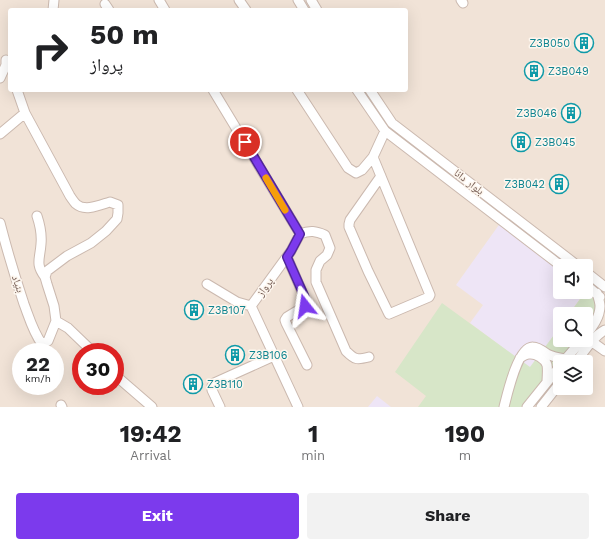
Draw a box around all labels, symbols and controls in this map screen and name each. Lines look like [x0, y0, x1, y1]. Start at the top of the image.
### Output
text: 50 m [90, 18, 159, 51]
icon: right [24, 24, 76, 76]
building icon: Z3B050 [573, 32, 595, 54]
place label: Z3B050 [529, 37, 570, 50]
text: پرواز [90, 54, 123, 75]
building icon: Z3B049 [523, 60, 545, 82]
place label: Z3B049 [548, 65, 589, 78]
building icon: Z3B046 [560, 102, 582, 124]
place label: Z3B046 [516, 107, 557, 120]
pin [228, 125, 262, 159]
icon: arrive [234, 131, 256, 153]
building icon: Z3B045 [510, 131, 532, 153]
place label: Z3B045 [535, 136, 576, 149]
street label: بلوار دانا [451, 166, 487, 198]
building icon: Z3B042 [548, 173, 570, 195]
place label: Z3B042 [504, 178, 545, 191]
map controls [553, 259, 593, 395]
button: sound [553, 259, 593, 299]
street label: بنیاد [9, 274, 27, 294]
street label: پرواز [253, 275, 276, 300]
position arrow [284, 285, 326, 327]
building icon: Z3B107 [183, 299, 205, 321]
place label: Z3B107 [208, 304, 246, 317]
button: search [553, 307, 593, 347]
speed limit sign: 30 [72, 343, 124, 395]
building icon: Z3B106 [224, 344, 246, 366]
place label: Z3B106 [249, 349, 288, 362]
text: 22 [26, 352, 50, 376]
button: layers [553, 355, 593, 395]
text: km/h [25, 373, 51, 384]
building icon: Z3B110 [182, 373, 204, 395]
place label: Z3B110 [207, 378, 243, 391]
text: 19:42 [120, 420, 182, 448]
text: 1 [308, 420, 318, 448]
text: 190 [445, 420, 485, 448]
text: Arrival [130, 448, 171, 463]
text: min [301, 448, 325, 463]
text: m [459, 448, 471, 463]
button: Exit [16, 493, 299, 539]
button: Share [307, 493, 589, 539]

